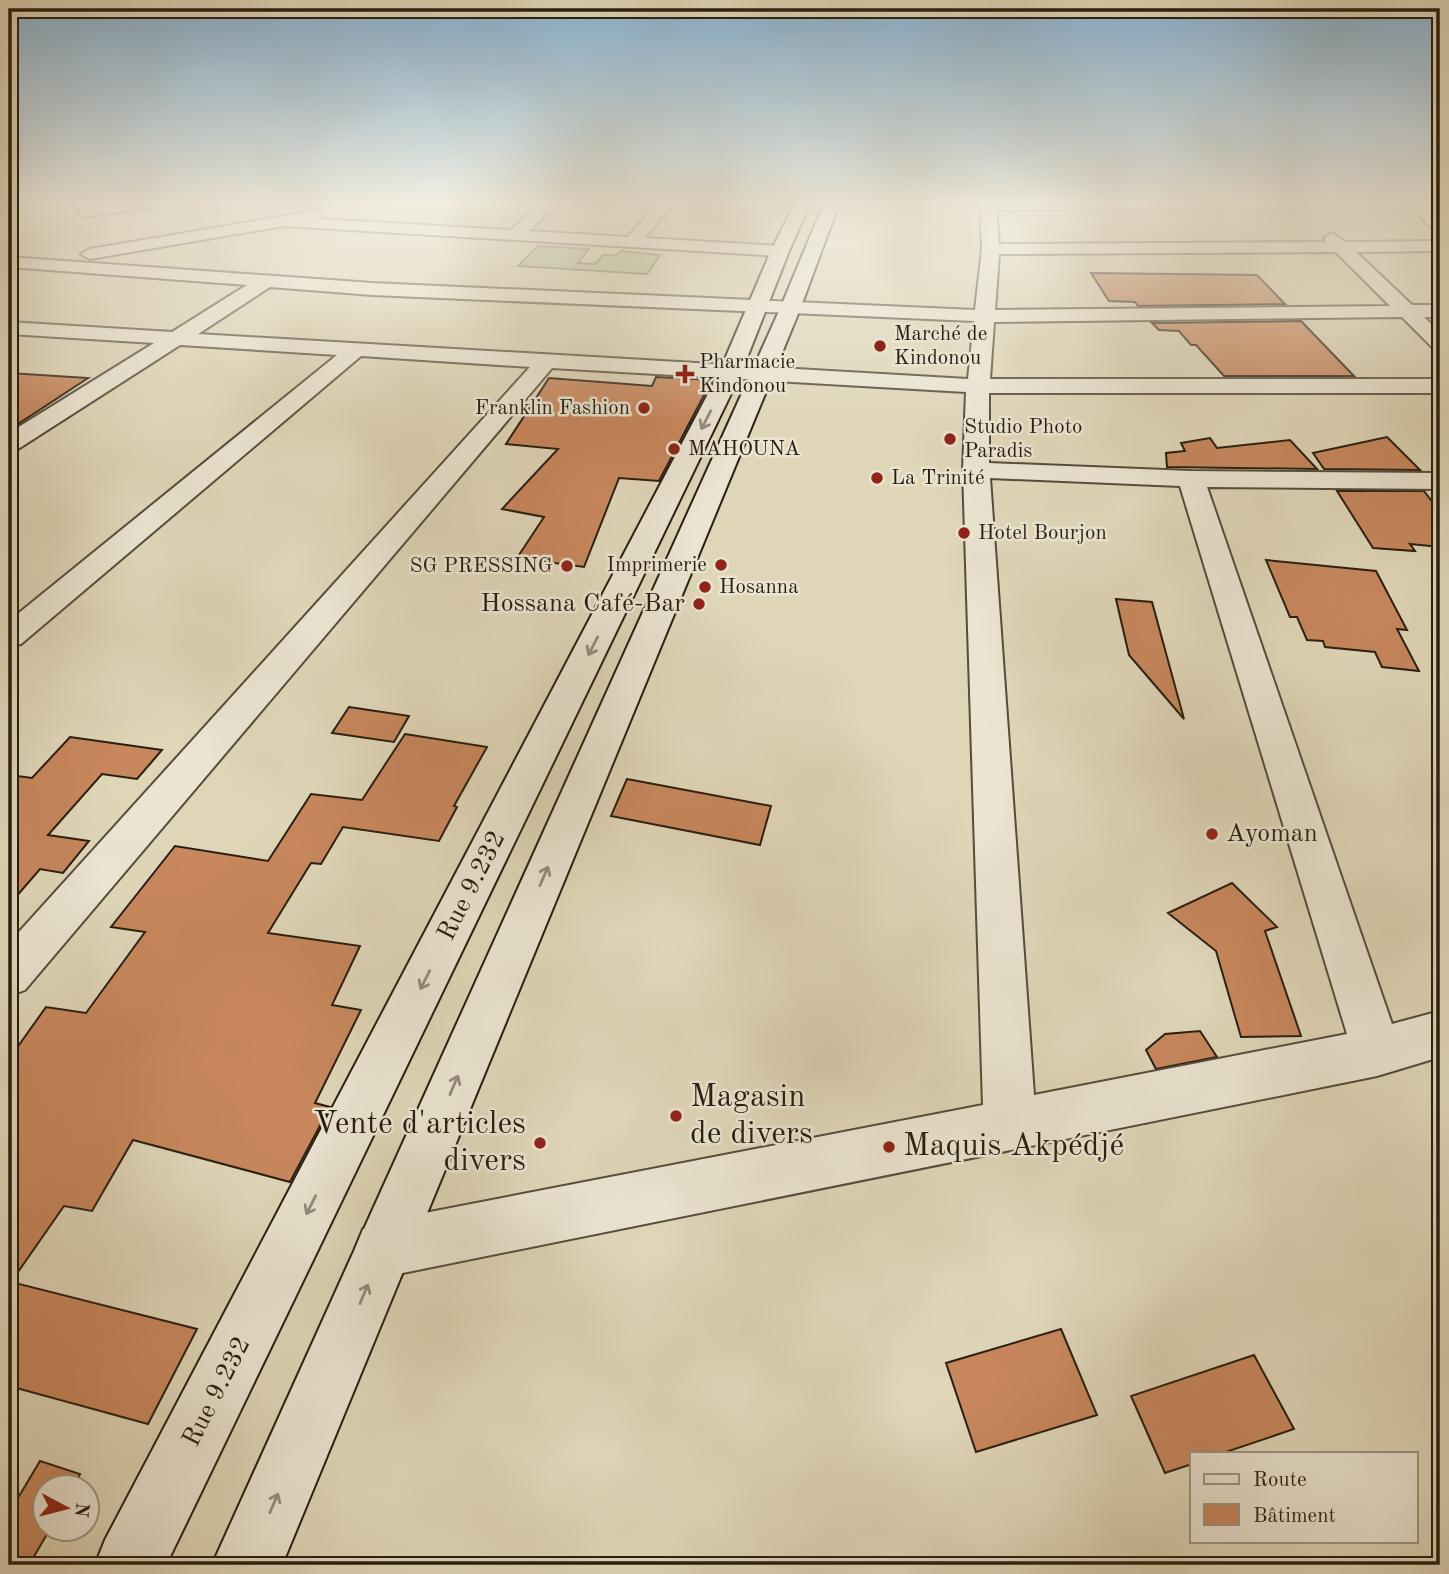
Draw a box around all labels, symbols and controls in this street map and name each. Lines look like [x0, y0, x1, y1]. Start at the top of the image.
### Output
place label: Marché de Kindonou [894, 324, 987, 369]
marker: Marché de Kindonou [872, 338, 888, 354]
place label: Pharmacie Kindonou [699, 352, 795, 397]
marker: Pharmacie Kindonou [677, 366, 693, 382]
place label: Franklin Fashion [475, 398, 630, 419]
marker: Franklin Fashion [636, 400, 652, 416]
one-way arrow [699, 409, 713, 430]
place label: Studio Photo Paradis [964, 417, 1082, 462]
marker: Studio Photo Paradis [942, 431, 958, 447]
place label: MAHOUNA [688, 439, 800, 460]
marker: MAHOUNA [666, 441, 682, 457]
place label: La Trinité [891, 468, 985, 489]
marker: La Trinité [869, 470, 885, 486]
place label: Hotel Bourjon [978, 523, 1107, 544]
marker: Hotel Bourjon [956, 525, 972, 541]
place label: Imprimerie [607, 555, 707, 576]
place label: SG PRESSING [410, 556, 553, 577]
marker: Imprimerie [713, 557, 729, 573]
marker: SG PRESSING [559, 558, 575, 574]
place label: Hosanna [719, 577, 799, 598]
marker: Hosanna [697, 579, 713, 595]
place label: Hossana Café-Bar [480, 591, 685, 617]
marker: Hossana Café-Bar [691, 596, 707, 612]
one-way arrow [586, 635, 600, 655]
place label: Ayoman [1226, 821, 1318, 847]
marker: Ayoman [1204, 826, 1220, 842]
street label: Rue 9.232 [433, 827, 511, 945]
one-way arrow [538, 866, 551, 887]
one-way arrow [417, 969, 431, 990]
one-way arrow [448, 1075, 461, 1096]
place label: Magasin de divers [690, 1082, 813, 1151]
marker: Magasin de divers [668, 1108, 684, 1124]
place label: Vente d'articles divers [313, 1109, 526, 1178]
place label: Maquis Akpédjé [903, 1131, 1124, 1163]
marker: Vente d'articles divers [532, 1135, 548, 1151]
marker: Maquis Akpédjé [881, 1139, 897, 1155]
one-way arrow [304, 1194, 318, 1215]
one-way arrow [358, 1283, 371, 1305]
street label: Rue 9.232 [178, 1333, 256, 1451]
legend [1190, 1452, 1418, 1542]
text: Route [1253, 1470, 1307, 1491]
north arrow [32, 1472, 102, 1542]
one-way arrow [268, 1492, 281, 1514]
text: N [70, 1501, 91, 1519]
text: Bâtiment [1253, 1506, 1336, 1527]

